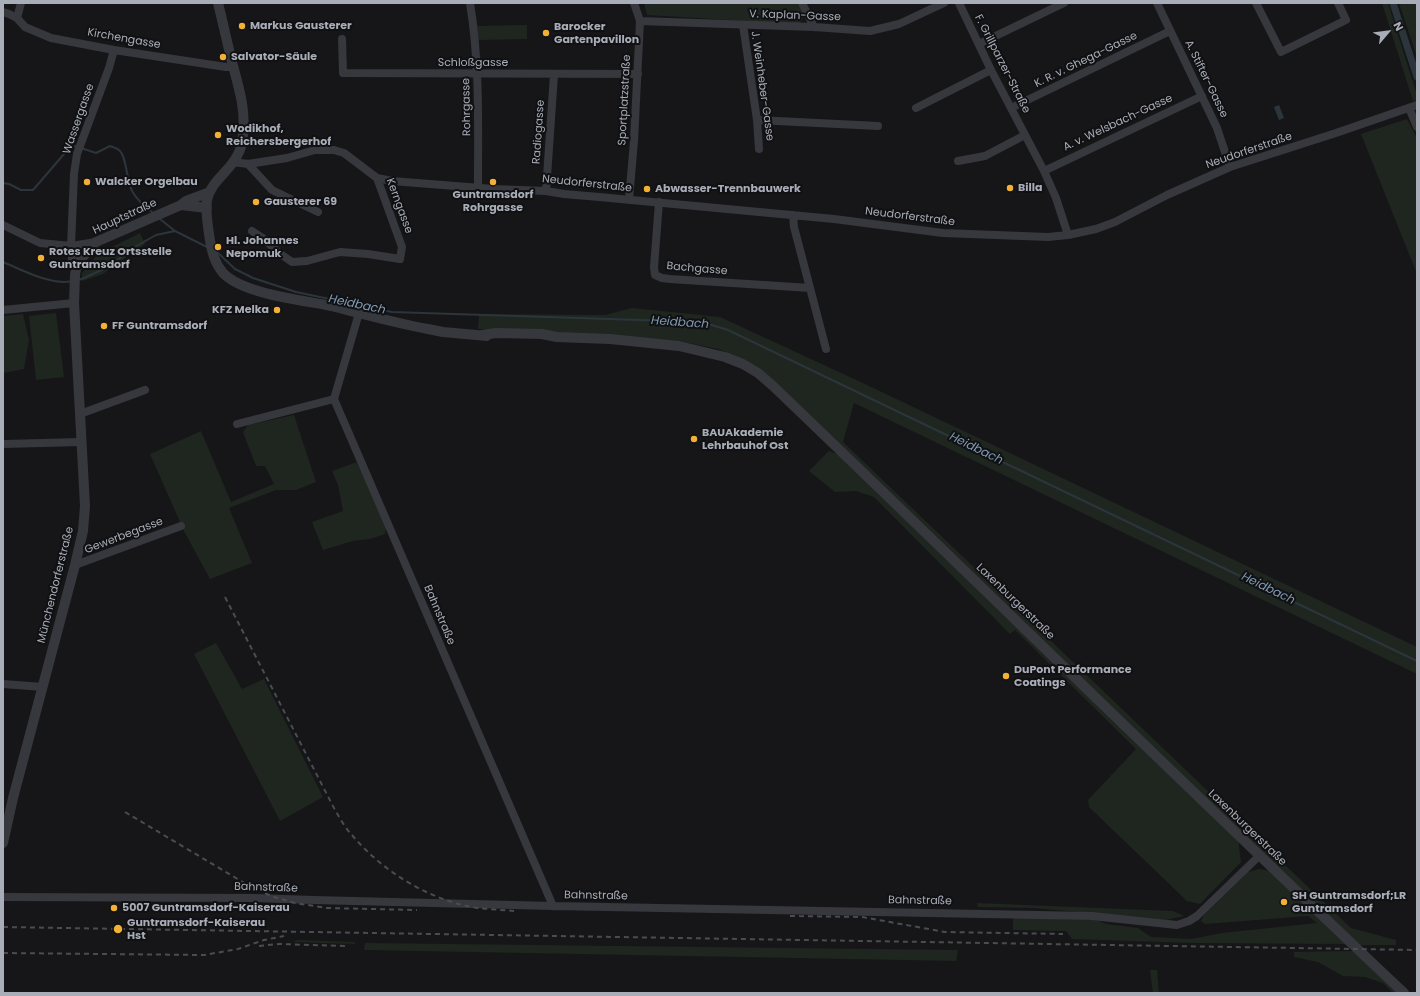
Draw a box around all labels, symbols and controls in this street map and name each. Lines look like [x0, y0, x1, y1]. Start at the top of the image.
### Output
street label: V. Kaplan-Gasse [749, 8, 841, 24]
north arrow [1368, 12, 1408, 52]
street label: F. Grillparzer-Straße [971, 13, 1033, 115]
place label: Markus Gausterer [250, 19, 352, 33]
text: N [1390, 19, 1408, 34]
place label: Barocker Gartenpavillon [554, 20, 639, 46]
marker: Markus Gausterer [237, 21, 247, 31]
street label: Kirchengasse [86, 26, 162, 52]
marker: Barocker Gartenpavillon [541, 28, 551, 38]
street label: K. R. v. Ghega-Gasse [1032, 29, 1140, 91]
street label: J. Weinheber-Gasse [748, 30, 776, 142]
street label: A. Stifter-Gasse [1181, 38, 1231, 120]
place label: Salvator-Säule [231, 50, 317, 64]
marker: Salvator-Säule [218, 52, 228, 62]
street label: Sportplatzstraße [616, 54, 634, 146]
street label: Schloßgasse [438, 56, 508, 70]
street label: Rohrgasse [460, 78, 474, 136]
street label: Wassergasse [61, 82, 97, 156]
street label: A. v. Welsbach-Gasse [1061, 92, 1175, 154]
street label: Radiogasse [530, 99, 548, 165]
place label: Wodikhof, Reichersbergerhof [226, 122, 331, 148]
marker: Wodikhof, Reichersbergerhof [213, 130, 223, 140]
street label: Neudorferstraße [1204, 130, 1294, 172]
street label: Neudorferstraße [541, 173, 633, 195]
place label: Walcker Orgelbau [95, 175, 198, 189]
marker: Walcker Orgelbau [82, 177, 92, 187]
street label: Kerngasse [383, 177, 415, 235]
marker: Guntramsdorf Rohrgasse [488, 177, 498, 187]
place label: Billa [1018, 181, 1042, 195]
place label: Abwasser-Trennbauwerk [655, 182, 801, 196]
marker: Billa [1005, 183, 1015, 193]
marker: Abwasser-Trennbauwerk [642, 184, 652, 194]
place label: Guntramsdorf Rohrgasse [453, 188, 533, 214]
place label: Gausterer 69 [264, 195, 337, 209]
street label: Hauptstraße [91, 196, 159, 238]
marker: Gausterer 69 [251, 197, 261, 207]
street label: Neudorferstraße [864, 205, 956, 229]
place label: Hl. Johannes Nepomuk [226, 234, 299, 260]
marker: Hl. Johannes Nepomuk [213, 242, 223, 252]
place label: Rotes Kreuz Ortsstelle Guntramsdorf [49, 245, 172, 271]
marker: Rotes Kreuz Ortsstelle Guntramsdorf [36, 253, 46, 263]
street label: Bachgasse [666, 260, 728, 278]
water label: Heidbach [327, 292, 387, 318]
place label: KFZ Melka [212, 303, 269, 317]
marker: KFZ Melka [272, 305, 282, 315]
water label: Heidbach [651, 314, 709, 332]
place label: FF Guntramsdorf [112, 319, 207, 333]
marker: FF Guntramsdorf [99, 321, 109, 331]
place label: BAUAkademie Lehrbauhof Ost [702, 426, 788, 452]
water label: Heidbach [947, 430, 1005, 468]
marker: BAUAkademie Lehrbauhof Ost [689, 434, 699, 444]
street label: Gewerbegasse [83, 515, 165, 557]
street label: Münchendorferstraße [35, 525, 77, 645]
street label: Laxenburgerstraße [973, 561, 1057, 643]
water label: Heidbach [1239, 570, 1297, 608]
street label: Bahnstraße [420, 583, 458, 647]
place label: DuPont Performance Coatings [1014, 663, 1131, 689]
marker: DuPont Performance Coatings [1001, 671, 1011, 681]
street label: Laxenburgerstraße [1205, 787, 1289, 869]
street label: Bahnstraße [234, 880, 298, 896]
street label: Bahnstraße [564, 889, 628, 903]
place label: SH Guntramsdorf;LR Guntramsdorf [1292, 889, 1406, 915]
street label: Bahnstraße [888, 894, 952, 908]
marker: SH Guntramsdorf;LR Guntramsdorf [1279, 897, 1289, 907]
place label: 5007 Guntramsdorf-Kaiserau [122, 901, 290, 915]
marker: 5007 Guntramsdorf-Kaiserau [109, 903, 119, 913]
place label: Guntramsdorf-Kaiserau Hst [127, 916, 265, 942]
marker: Guntramsdorf-Kaiserau Hst [112, 923, 124, 935]

